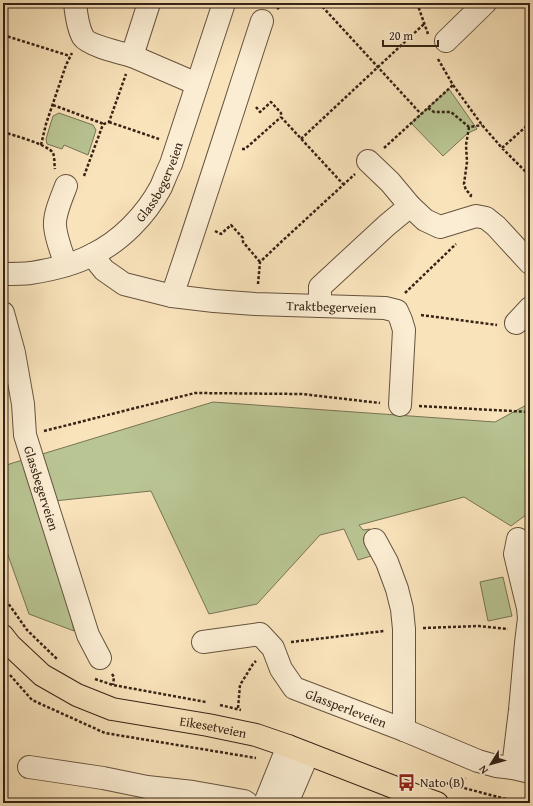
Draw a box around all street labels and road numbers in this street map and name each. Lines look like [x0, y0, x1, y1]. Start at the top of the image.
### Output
street label: Glassbegerveien [131, 139, 187, 226]
street label: Traktbegerveien [286, 295, 377, 317]
street label: Glassbegerveien [19, 443, 64, 534]
street label: Glassperleveien [303, 684, 390, 732]
street label: Eikesetveien [178, 711, 249, 742]

